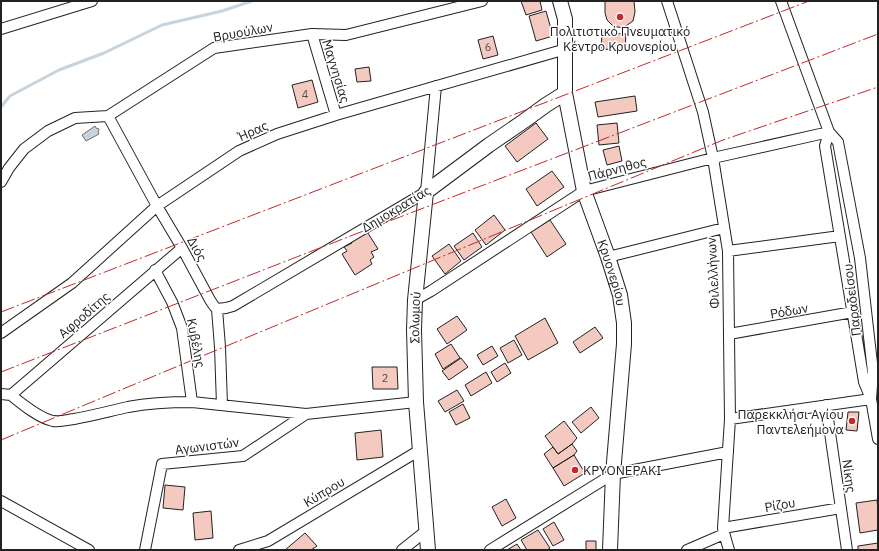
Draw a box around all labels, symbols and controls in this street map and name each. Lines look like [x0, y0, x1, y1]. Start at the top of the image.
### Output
marker: Πολιτιστικό Πνευματικό Κέντρο Κρυονερίου [615, 12, 625, 22]
street label: Βρυούλων [212, 18, 275, 46]
place label: Πολιτιστικό Πνευματικό Κέντρο Κρυονερίου [550, 23, 690, 55]
street label: Μαγνησίας [318, 37, 354, 105]
house number: 6 [485, 40, 491, 54]
house number: 4 [302, 87, 309, 101]
street label: Ήρας [234, 117, 271, 146]
street label: Πάρνηθος [586, 153, 648, 185]
street label: Δημοκρατίας [358, 182, 434, 236]
street label: Διός [183, 234, 211, 264]
street label: Φιλελλήνων [703, 236, 723, 309]
street label: Κρυονερίου [594, 237, 630, 307]
street label: Παραδείσου [839, 263, 865, 337]
street label: Αφροδίτης [55, 288, 113, 342]
street label: Σολωμού [405, 291, 424, 344]
street label: Ρόδων [769, 299, 810, 323]
street label: Κυβέλης [183, 317, 209, 369]
house number: 2 [382, 371, 388, 385]
place label: Παρεκκλήσι Αγίου Παντελεήμονα [737, 406, 844, 438]
marker: Παρεκκλήσι Αγίου Παντελεήμονα [847, 416, 857, 426]
street label: Αγωνιστών [174, 434, 240, 458]
street label: Νίκης [838, 458, 860, 494]
place label: ΚΡΥΟΝΕΡΑΚΙ [583, 462, 661, 479]
marker: ΚΡΥΟΝΕΡΑΚΙ [570, 465, 580, 475]
street label: Κύπρου [300, 473, 348, 511]
street label: Ρίζου [763, 494, 797, 516]

